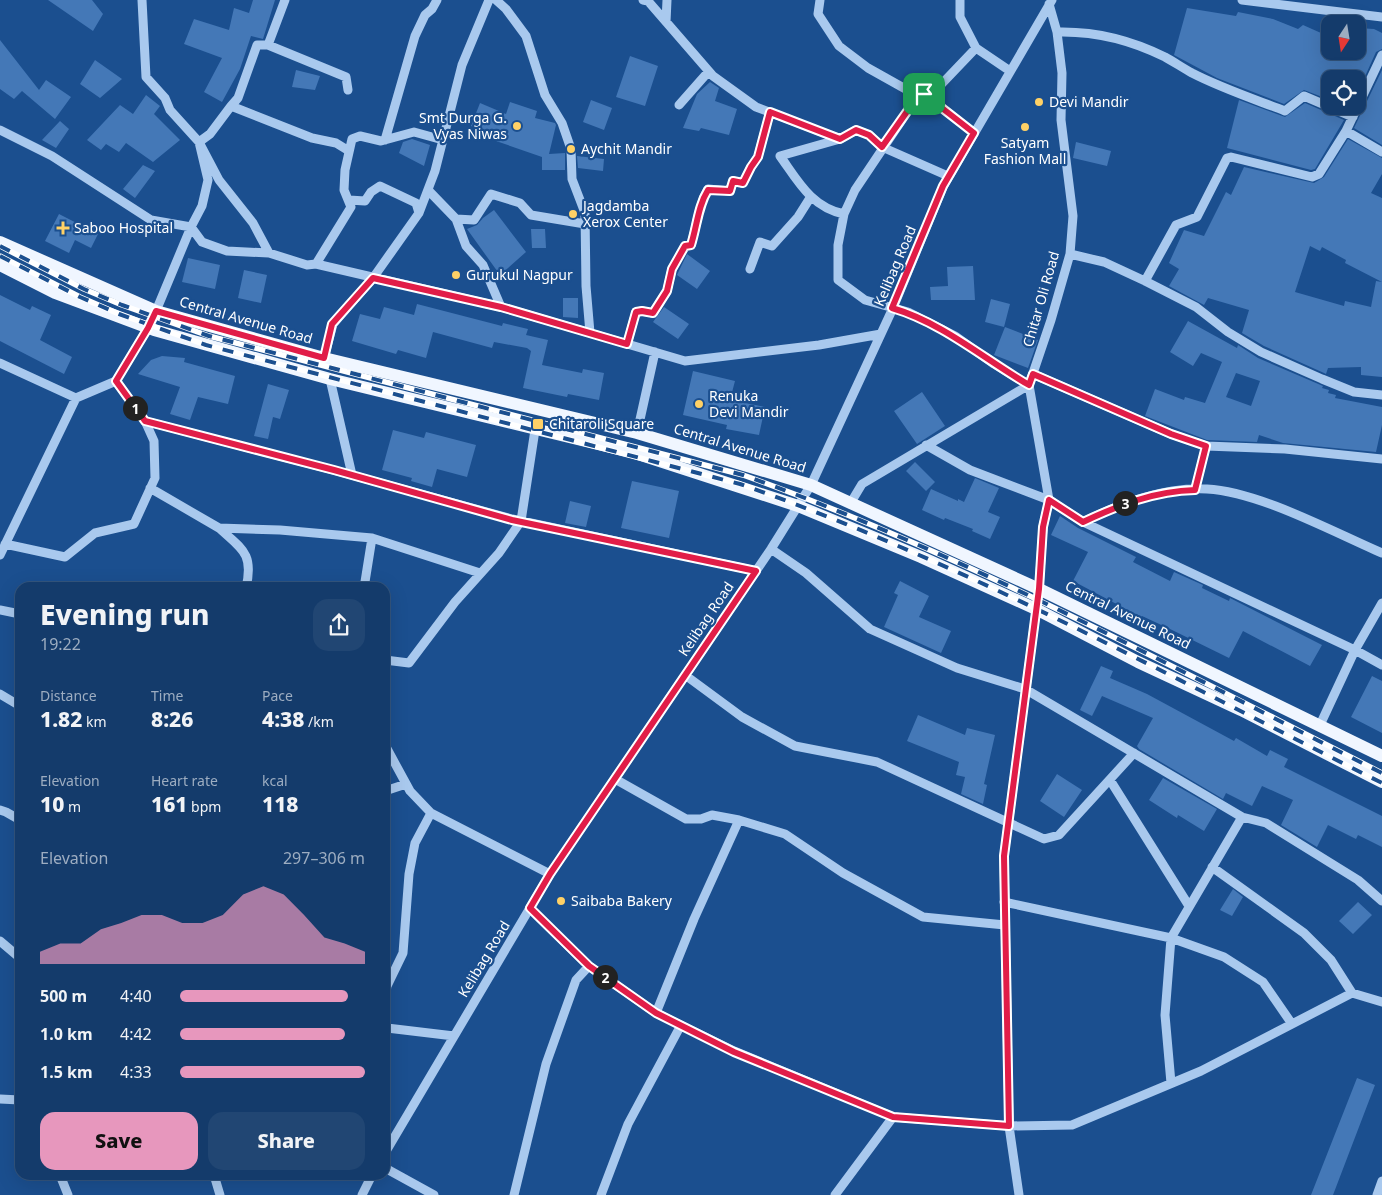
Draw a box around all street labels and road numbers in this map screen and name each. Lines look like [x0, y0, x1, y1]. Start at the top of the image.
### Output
street label: Kelibag Road [869, 222, 920, 309]
street label: Chitar Oli Road [1018, 249, 1063, 349]
street label: Central Avenue Road [177, 291, 315, 348]
street label: Central Avenue Road [672, 418, 809, 477]
street label: Central Avenue Road [1062, 576, 1194, 653]
street label: Kelibag Road [674, 578, 738, 660]
street label: Kelibag Road [453, 917, 514, 1001]

